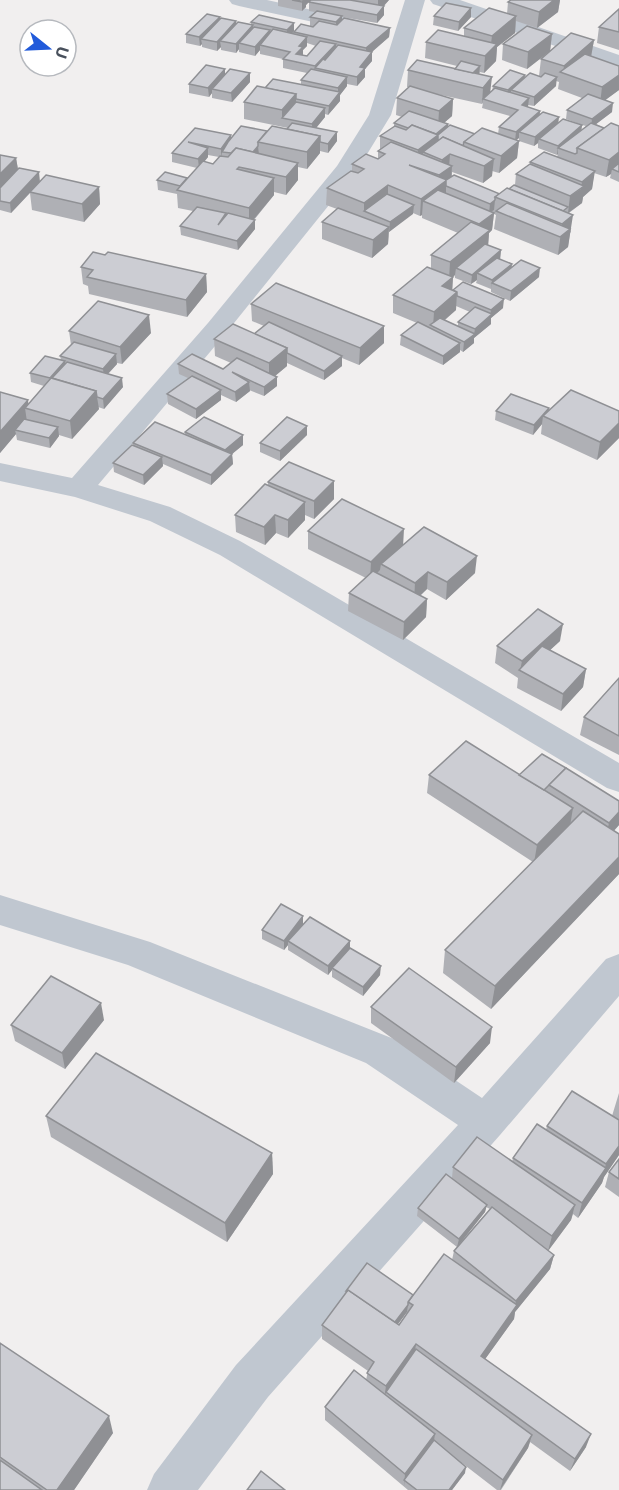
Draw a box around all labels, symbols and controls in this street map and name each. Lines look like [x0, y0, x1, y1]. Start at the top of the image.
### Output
north arrow [18, 18, 78, 78]
text: U [50, 43, 75, 62]

